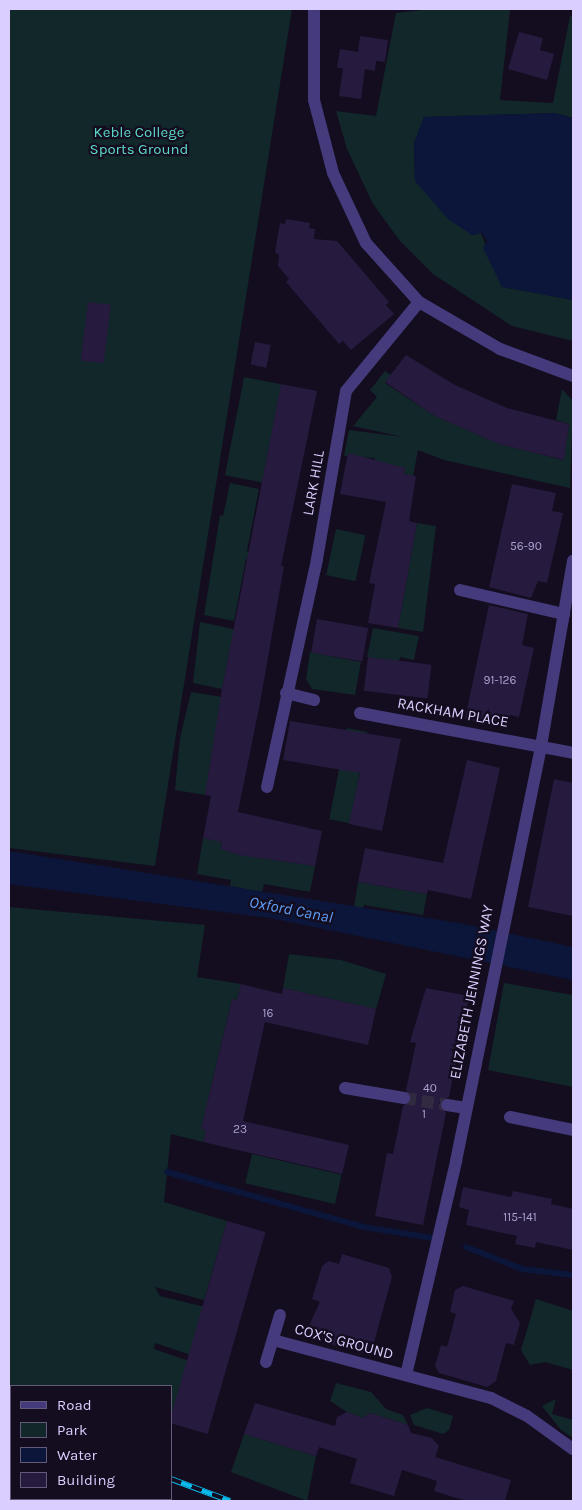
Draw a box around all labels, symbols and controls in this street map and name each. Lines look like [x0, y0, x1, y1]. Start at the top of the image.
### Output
park label: Keble College Sports Ground [90, 123, 188, 158]
street label: LARK HILL [299, 449, 329, 517]
house number: 56-90 [510, 540, 542, 554]
house number: 91-126 [484, 674, 516, 688]
street label: RACKHAM PLACE [396, 694, 510, 732]
water label: Oxford Canal [248, 893, 334, 927]
street label: ELIZABETH JENNINGS WAY [446, 903, 498, 1081]
house number: 16 [263, 1007, 273, 1021]
house number: 40 [423, 1082, 437, 1096]
house number: 1 [422, 1108, 426, 1122]
house number: 23 [233, 1123, 247, 1137]
house number: 115-141 [503, 1211, 537, 1225]
street label: COX'S GROUND [293, 1320, 395, 1364]
legend [10, 1385, 172, 1500]
text: Road [57, 1396, 92, 1414]
text: Park [57, 1421, 87, 1439]
text: Water [57, 1446, 97, 1464]
text: Building [57, 1471, 115, 1489]

